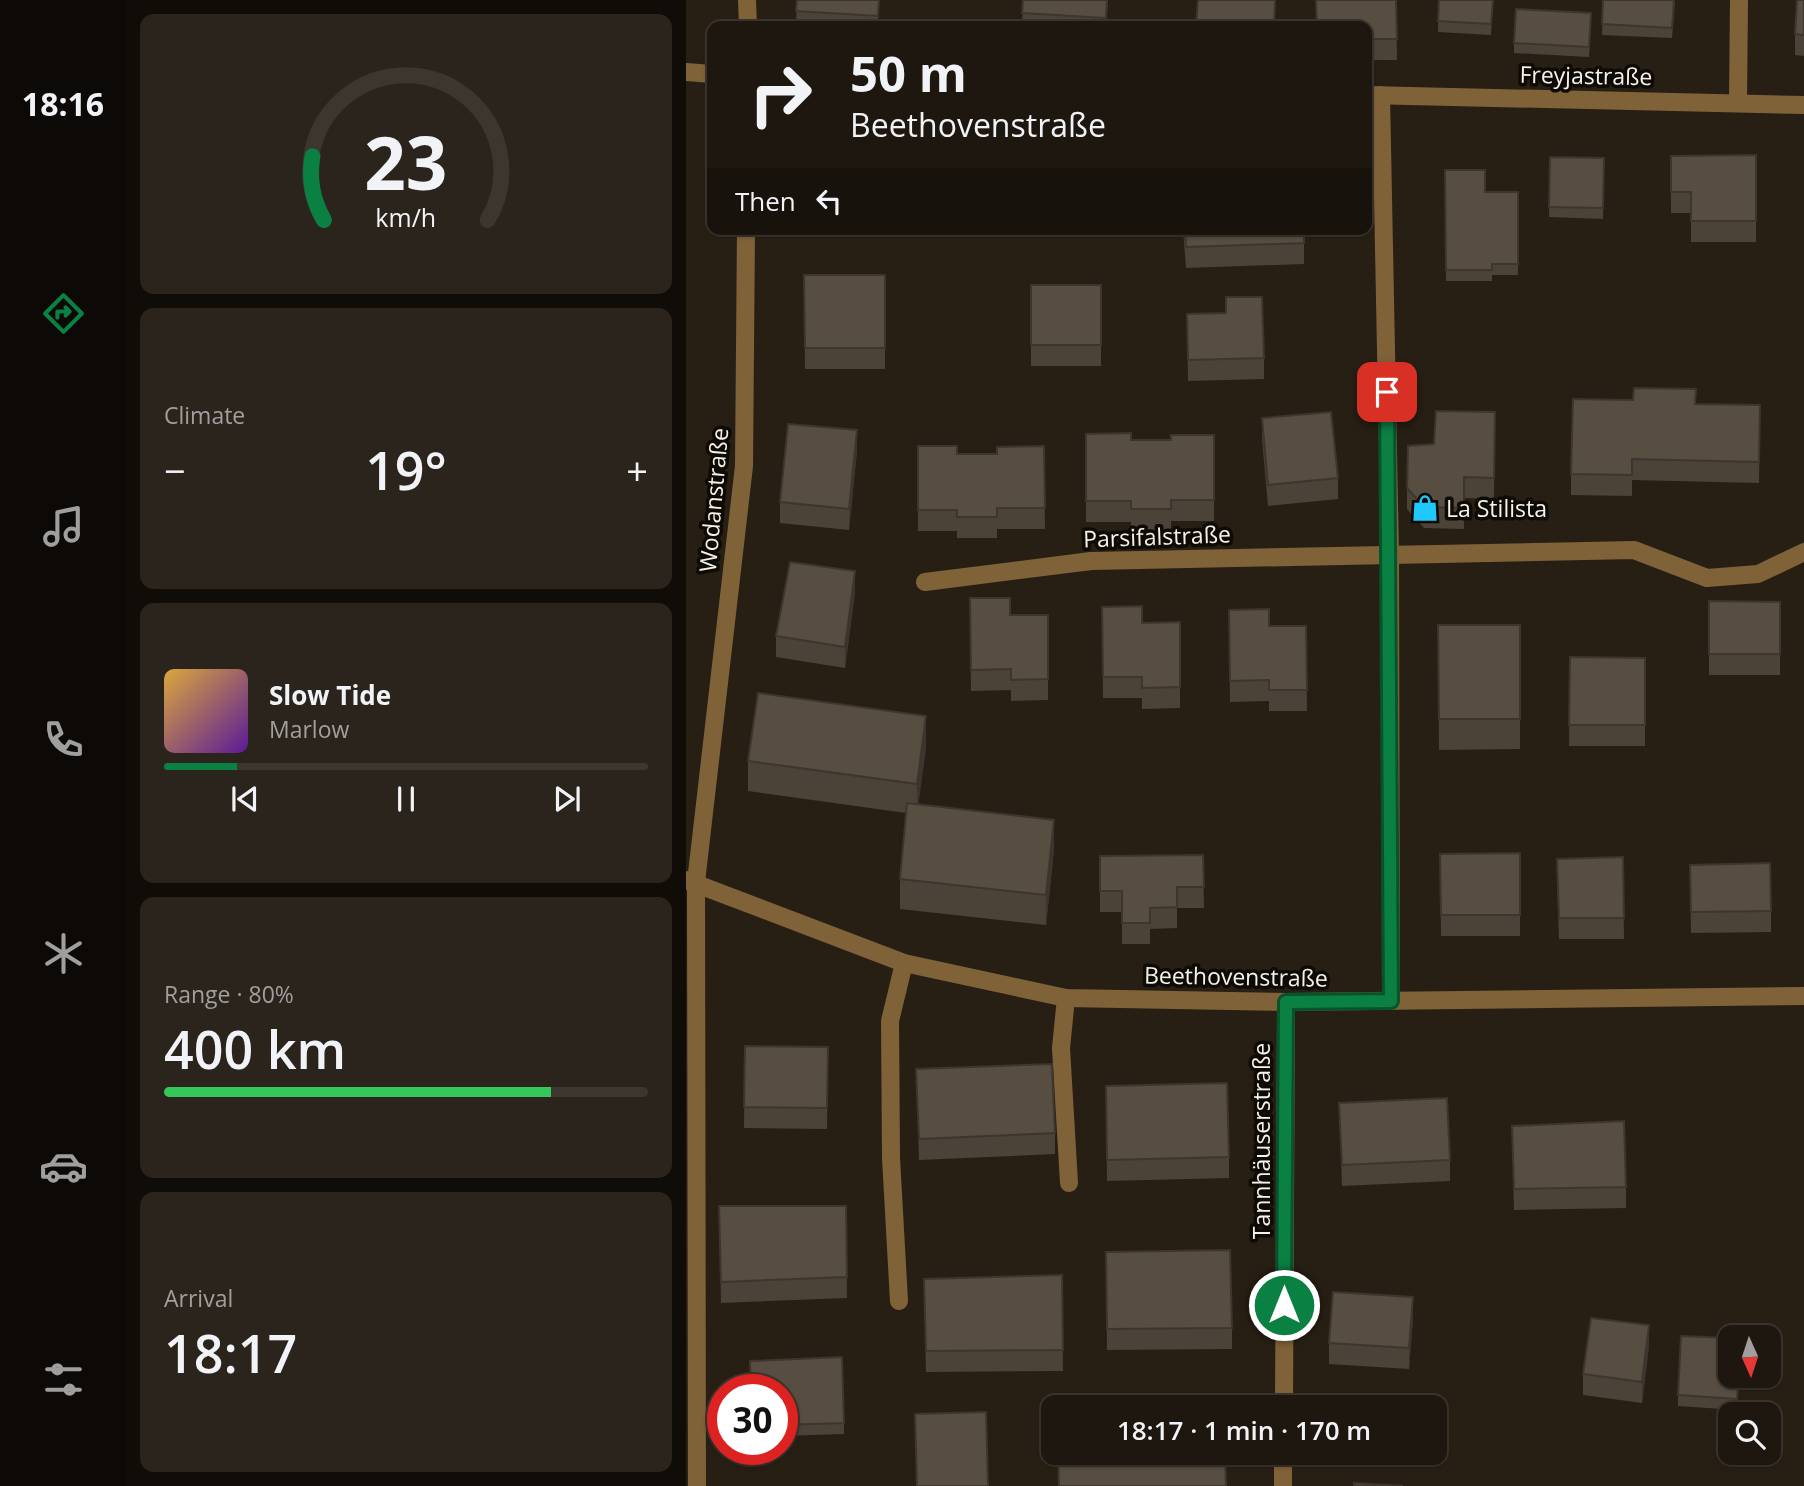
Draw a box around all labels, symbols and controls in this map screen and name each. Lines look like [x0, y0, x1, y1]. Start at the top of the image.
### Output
text: 50 m [850, 40, 967, 106]
icon: right [735, 49, 826, 140]
street label: Freyjastraße [1519, 58, 1653, 92]
text: 18:16 [22, 82, 104, 125]
text: Beethovenstraße [850, 103, 1106, 146]
text: 23 [364, 113, 448, 212]
icon: left [810, 182, 848, 220]
text: Then [735, 183, 796, 219]
text: km/h [376, 200, 436, 234]
icon: directions [39, 289, 88, 338]
pin [1357, 362, 1417, 422]
icon: arrive [1368, 373, 1406, 411]
text: Climate [164, 399, 245, 431]
street label: Wodanstraße [691, 427, 735, 573]
text: 19° [365, 434, 447, 505]
text: − [164, 444, 186, 496]
text: + [626, 444, 648, 496]
place label: La Stilista [1446, 492, 1547, 524]
shop icon: La Stilista [1410, 493, 1440, 523]
icon: music [39, 502, 88, 551]
street label: Parsifalstraße [1083, 517, 1231, 555]
text: Slow Tide [269, 677, 391, 713]
text: Marlow [269, 713, 349, 745]
icon: phone [39, 715, 88, 764]
icon: previous [226, 780, 264, 818]
icon: pause [387, 780, 425, 818]
icon: next [548, 780, 586, 818]
icon: climate [39, 929, 88, 978]
street label: Beethovenstraße [1144, 958, 1328, 994]
text: Range · 80% [164, 978, 294, 1010]
text: 400 km [164, 1013, 346, 1084]
street label: Tannhäuserstraße [1245, 1043, 1277, 1239]
icon: car [39, 1142, 88, 1191]
position arrow [1247, 1268, 1321, 1342]
text: Arrival [164, 1282, 233, 1314]
text: 18:17 [164, 1317, 297, 1388]
north arrow [1718, 1325, 1782, 1388]
map controls [1718, 1325, 1781, 1465]
icon: filters [39, 1355, 88, 1404]
speed limit sign: 30 [707, 1374, 798, 1465]
button: search [1718, 1402, 1781, 1465]
text: 18:17 · 1 min · 170 m [1117, 1412, 1371, 1448]

